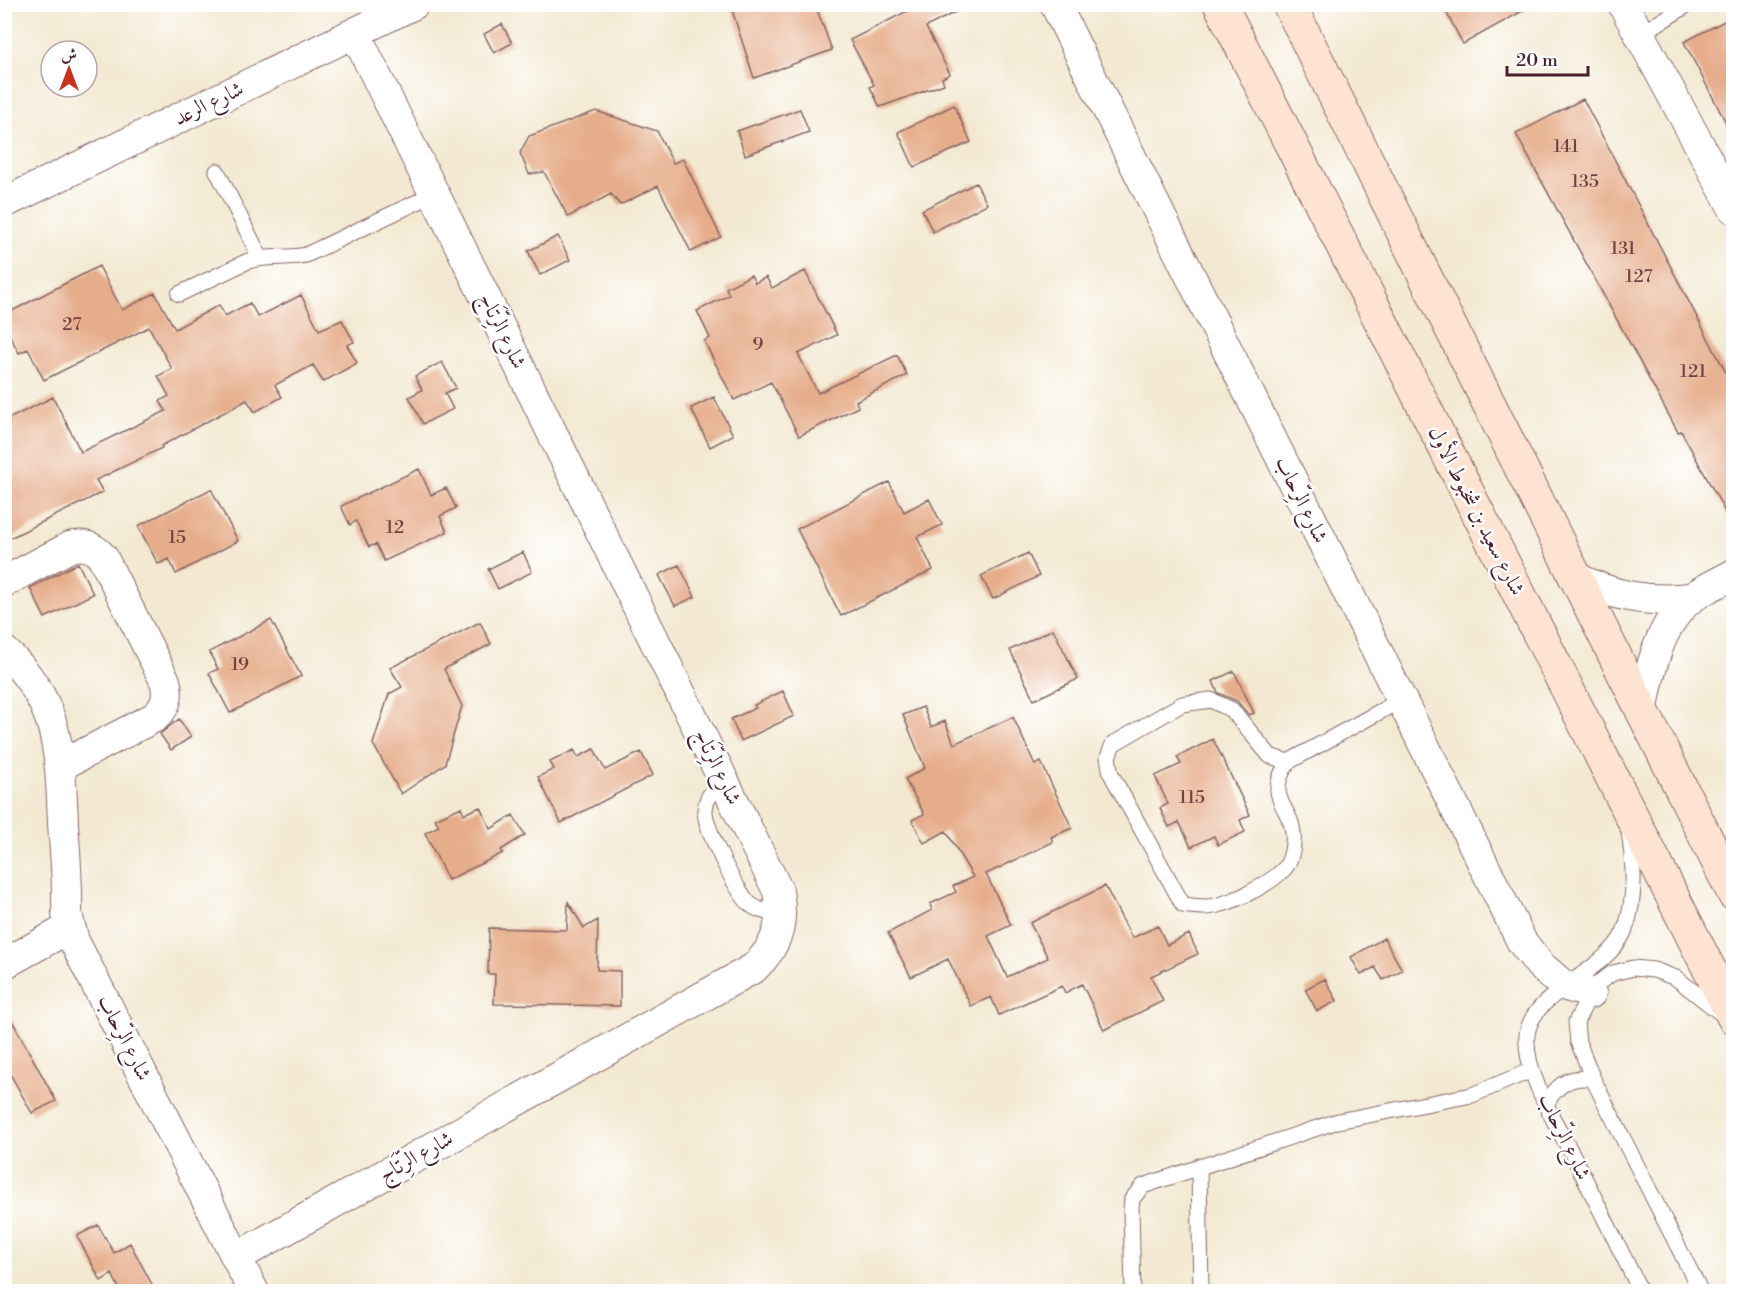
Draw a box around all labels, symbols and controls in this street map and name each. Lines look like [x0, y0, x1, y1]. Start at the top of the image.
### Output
north arrow [39, 39, 99, 99]
scale bar [1507, 39, 1588, 77]
text: ش [61, 45, 77, 65]
text: 20 m [1516, 49, 1558, 72]
street label: شارع الرعد [170, 76, 250, 136]
house number: 141 [1553, 135, 1579, 158]
house number: 135 [1571, 170, 1599, 193]
house number: 131 [1610, 237, 1636, 260]
house number: 127 [1625, 265, 1653, 288]
street label: شارع الرِّتَاج [468, 287, 534, 375]
house number: 27 [62, 313, 82, 336]
house number: 9 [753, 333, 764, 356]
house number: 121 [1680, 360, 1706, 383]
street label: شارع سعيد بن شخبوط الأول [1418, 420, 1533, 602]
street label: شارع الرِّحاب [1265, 451, 1336, 549]
house number: 12 [386, 516, 404, 539]
house number: 15 [168, 526, 186, 549]
house number: 19 [231, 653, 249, 676]
street label: شارع الرِّتَاج [683, 723, 749, 811]
house number: 115 [1179, 786, 1205, 809]
street label: شارع الرِّحاب [88, 989, 159, 1087]
street label: شارع الرِّحاب [1528, 1088, 1599, 1186]
street label: شارع الرِّتَاج [373, 1123, 460, 1192]

